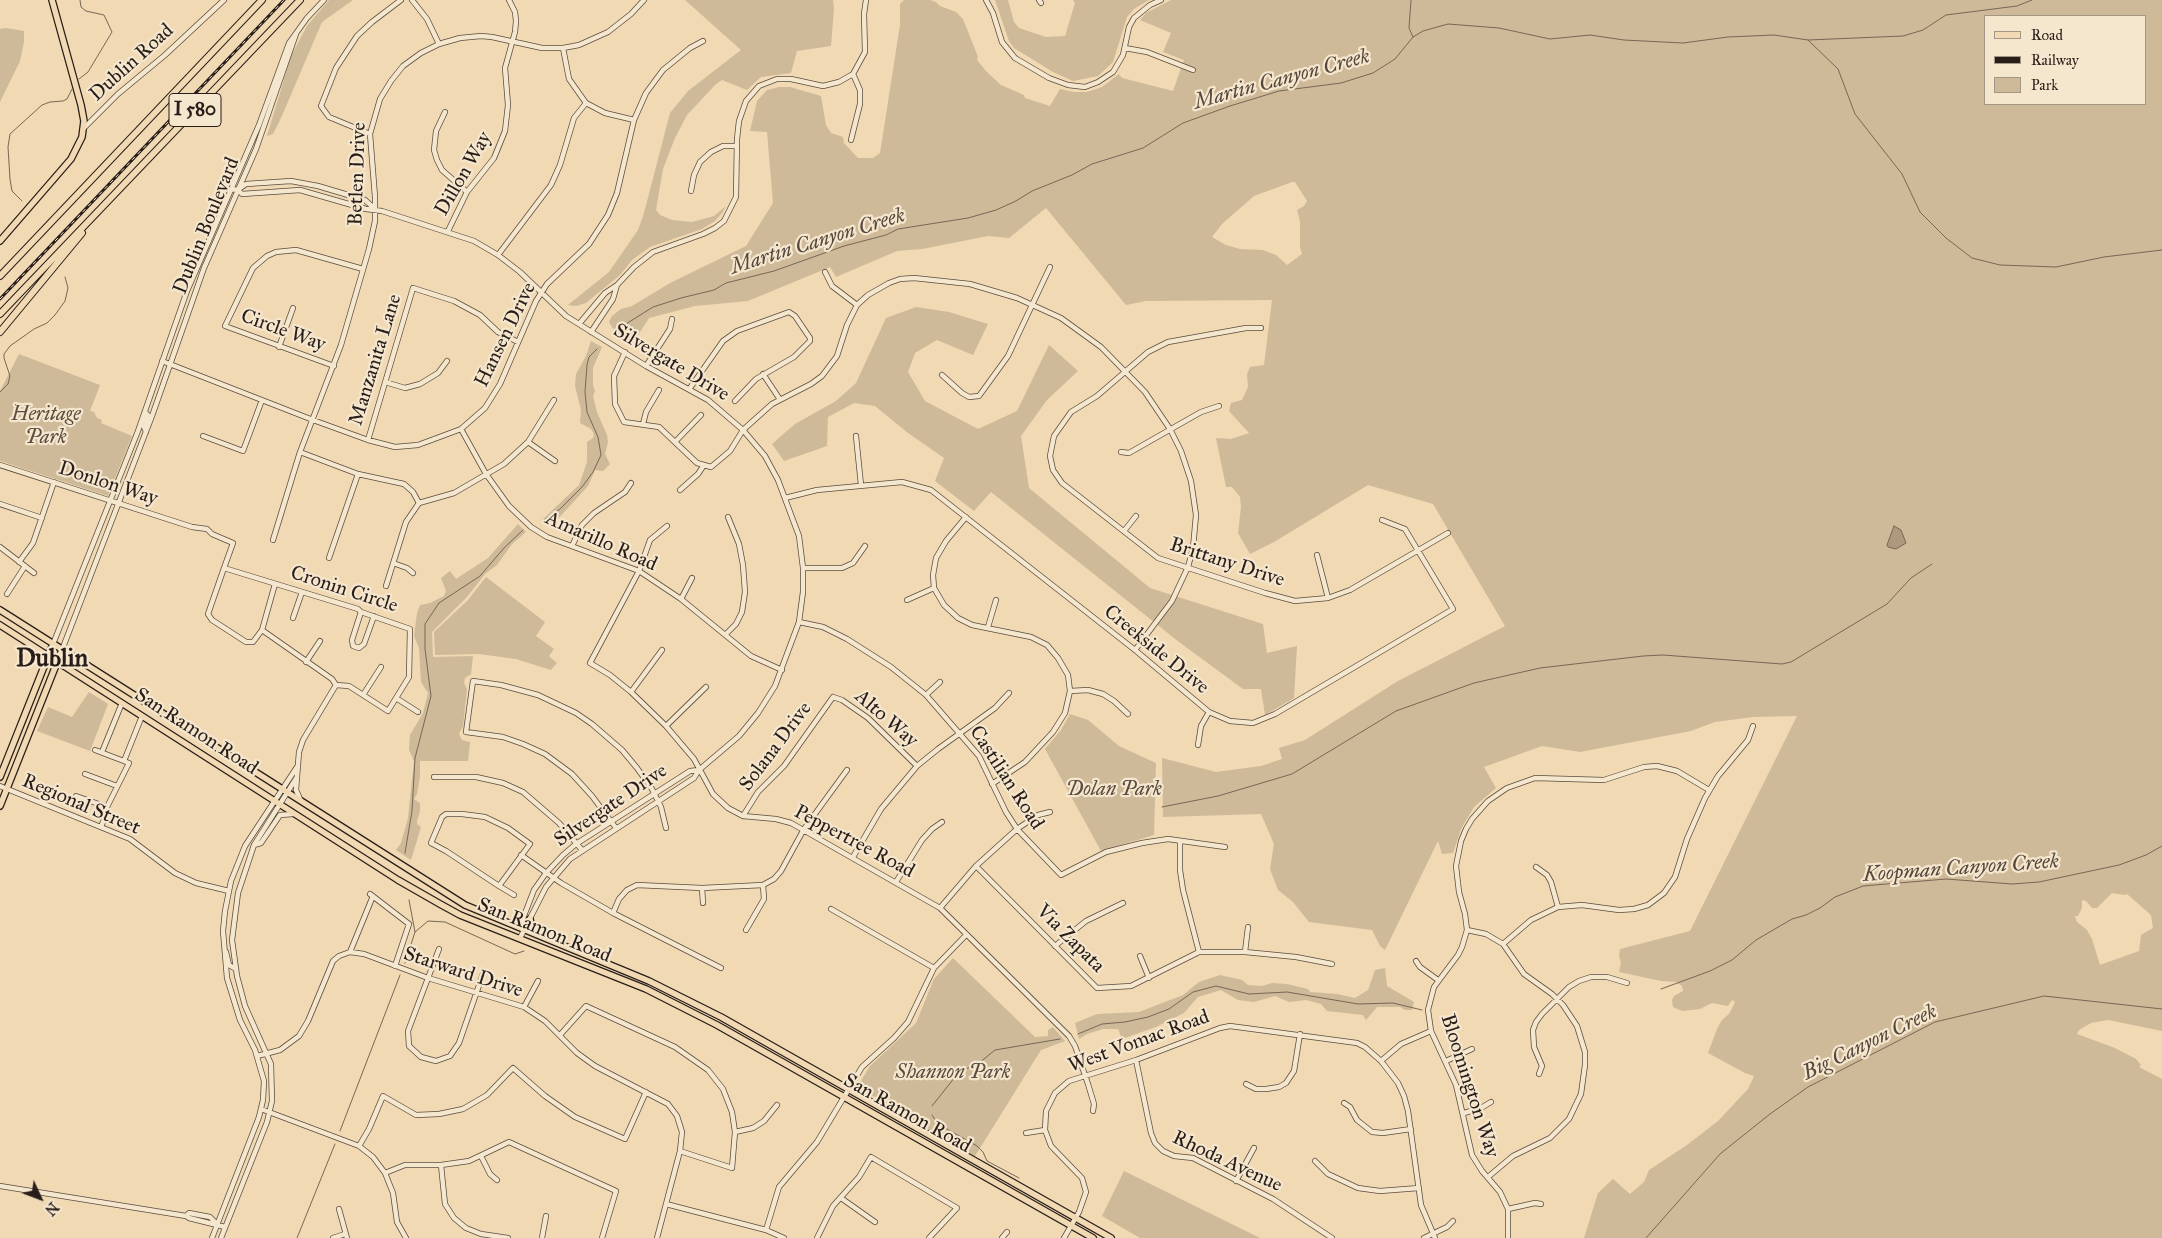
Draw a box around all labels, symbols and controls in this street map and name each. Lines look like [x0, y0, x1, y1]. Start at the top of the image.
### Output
legend [1984, 15, 2147, 105]
street label: Dublin Road [85, 19, 179, 107]
text: Road [2031, 26, 2063, 44]
water label: Martin Canyon Creek [1191, 44, 1373, 116]
text: Railway [2031, 51, 2079, 69]
text: Park [2031, 76, 2058, 94]
road number: I 580 [169, 94, 221, 126]
street label: Betlen Drive [344, 122, 372, 226]
street label: Dillon Way [430, 128, 498, 220]
street label: Dublin Boulevard [169, 154, 245, 298]
water label: Martin Canyon Creek [728, 203, 908, 281]
street label: Hansen Drive [470, 279, 542, 391]
street label: Manzanita Lane [345, 291, 407, 429]
street label: Circle Way [237, 305, 329, 357]
street label: Silvergate Drive [609, 319, 733, 407]
park label: Heritage Park [11, 403, 81, 450]
street label: Donlon Way [55, 457, 161, 511]
street label: Amarillo Road [541, 507, 661, 577]
street label: Brittany Drive [1167, 533, 1287, 593]
street label: Cronin Circle [287, 561, 401, 619]
street label: Creekside Drive [1099, 600, 1213, 700]
district label: Dublin [16, 645, 88, 675]
street label: San Ramon Road [130, 683, 262, 781]
street label: Alto Way [849, 685, 923, 753]
street label: Solana Drive [735, 698, 817, 796]
street label: Castilian Road [964, 722, 1048, 834]
street label: Silvergate Drive [550, 759, 672, 853]
street label: Regional Street [18, 769, 144, 841]
park label: Dolan Park [1066, 778, 1162, 802]
street label: Peppertree Road [790, 800, 918, 884]
water label: Koopman Canyon Creek [1862, 850, 2060, 888]
street label: San Ramon Road [474, 893, 614, 969]
street label: Via Zapata [1031, 900, 1109, 978]
street label: Starward Drive [400, 942, 526, 1004]
water label: Big Canyon Creek [1799, 1000, 1941, 1086]
street label: West Vomac Road [1065, 1005, 1213, 1079]
street label: Bloomington Way [1434, 1011, 1504, 1161]
park label: Shannon Park [895, 1061, 1011, 1085]
street label: San Ramon Road [839, 1069, 975, 1159]
street label: Rhoda Avenue [1168, 1126, 1286, 1198]
north arrow [15, 1173, 65, 1223]
text: N [41, 1198, 62, 1219]

